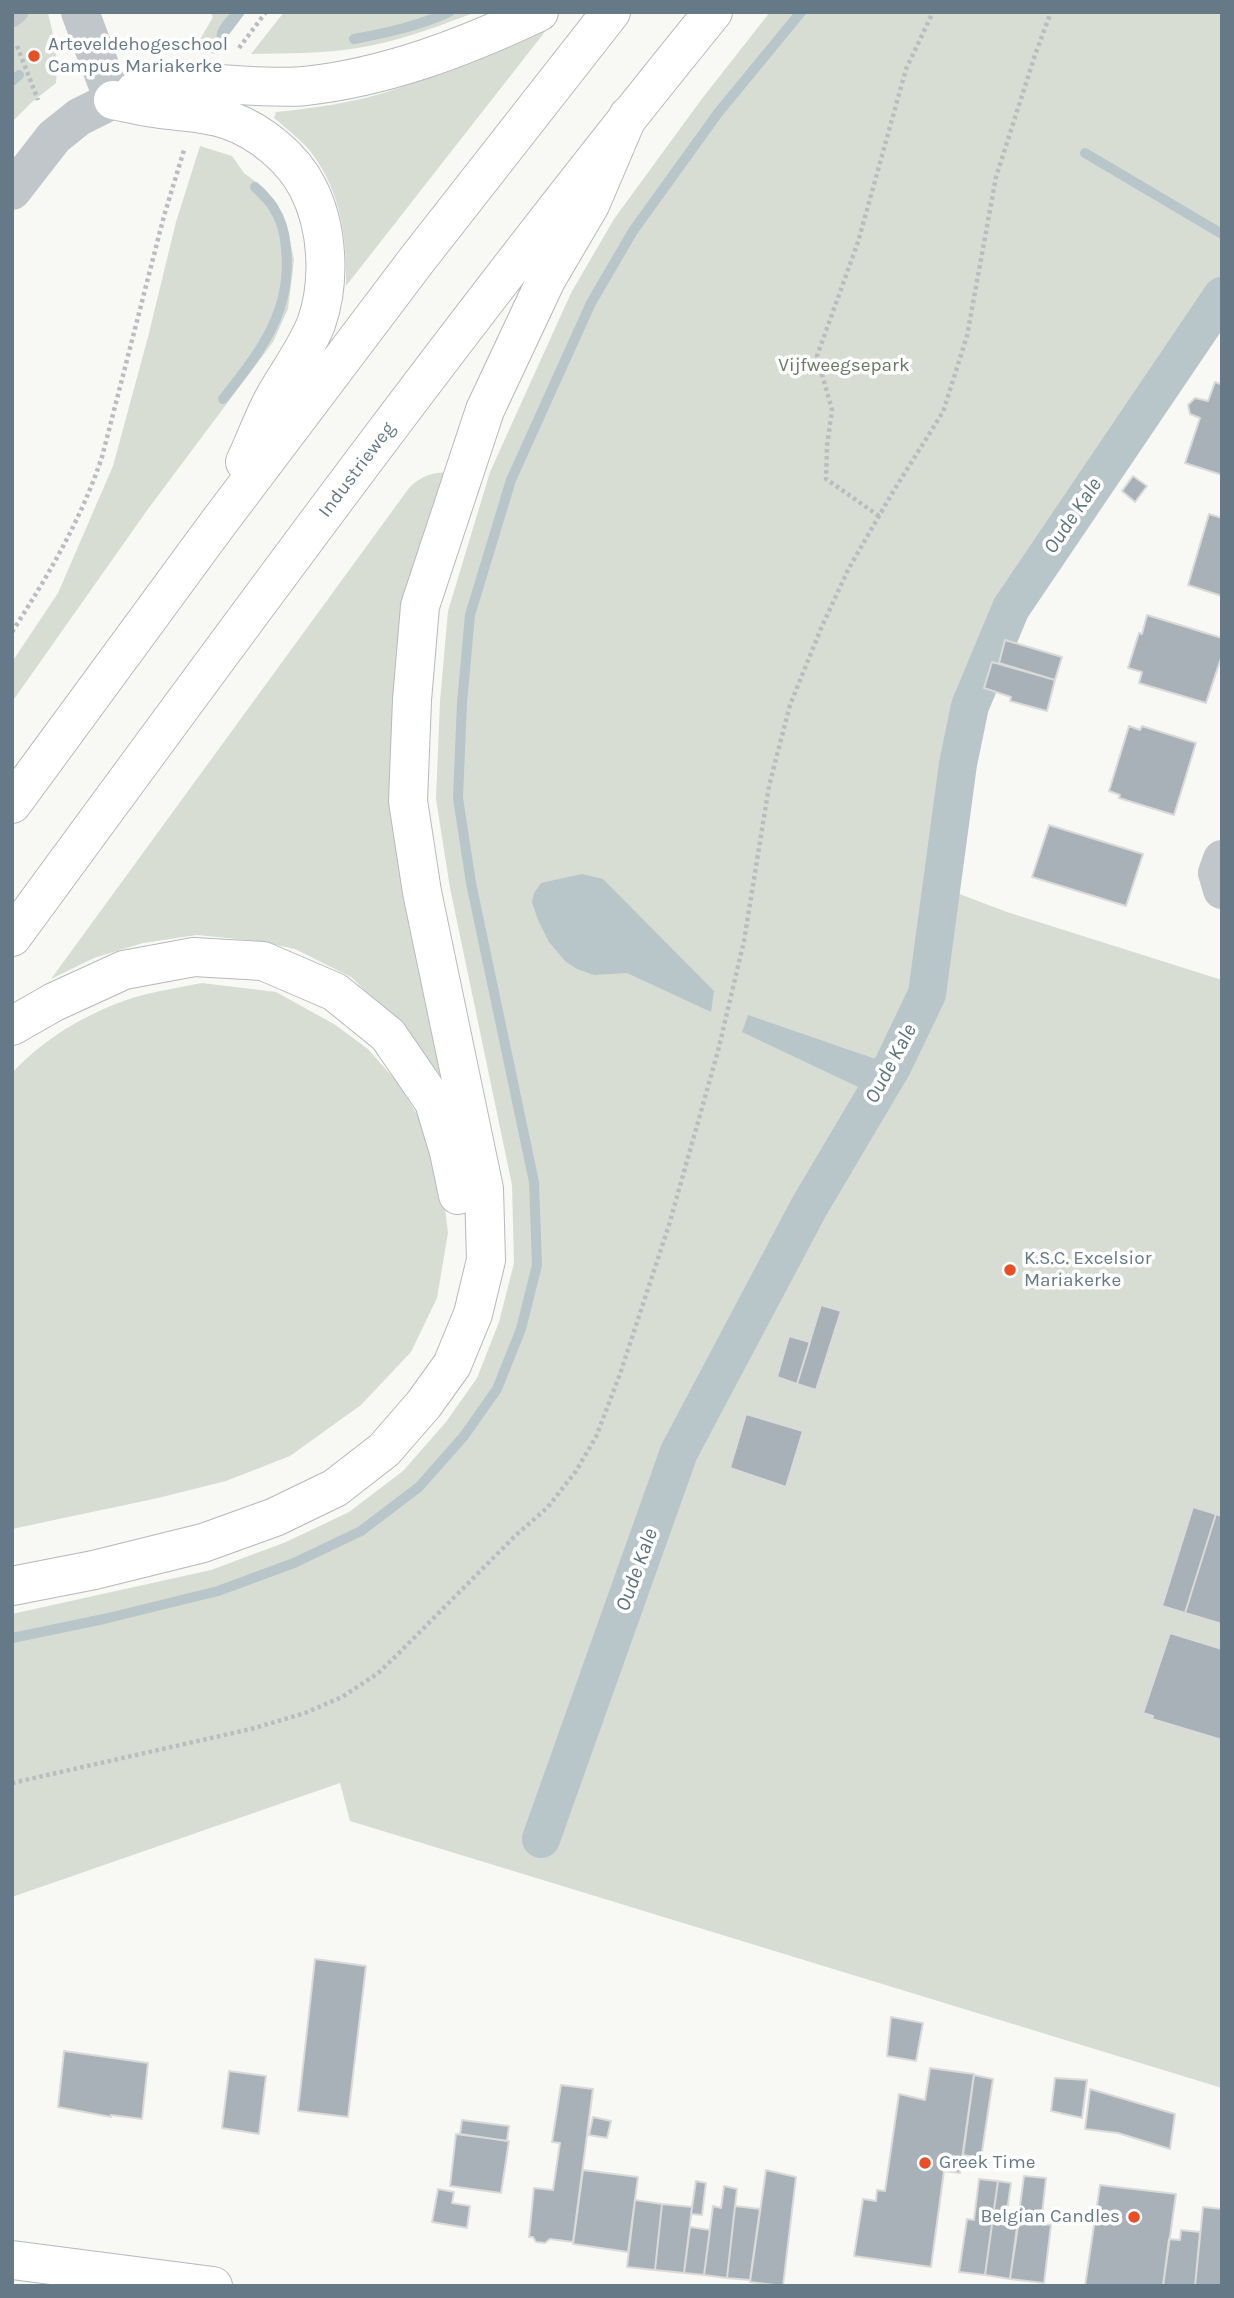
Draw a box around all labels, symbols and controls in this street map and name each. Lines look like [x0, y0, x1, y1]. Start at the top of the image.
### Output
place label: Arteveldehogeschool Campus Mariakerke [48, 34, 228, 78]
marker: Arteveldehogeschool Campus Mariakerke [26, 48, 42, 64]
park label: Vijfweegsepark [778, 355, 910, 377]
street label: Industrieweg [314, 418, 400, 522]
water label: Oude Kale [1038, 473, 1108, 559]
water label: Oude Kale [860, 1020, 922, 1108]
place label: K.S.C. Excelsior Mariakerke [1024, 1248, 1152, 1292]
marker: K.S.C. Excelsior Mariakerke [1002, 1262, 1018, 1278]
water label: Oude Kale [610, 1525, 664, 1615]
place label: Greek Time [939, 2152, 1036, 2174]
marker: Greek Time [917, 2155, 933, 2171]
place label: Belgian Candles [980, 2206, 1120, 2228]
marker: Belgian Candles [1126, 2209, 1142, 2225]

